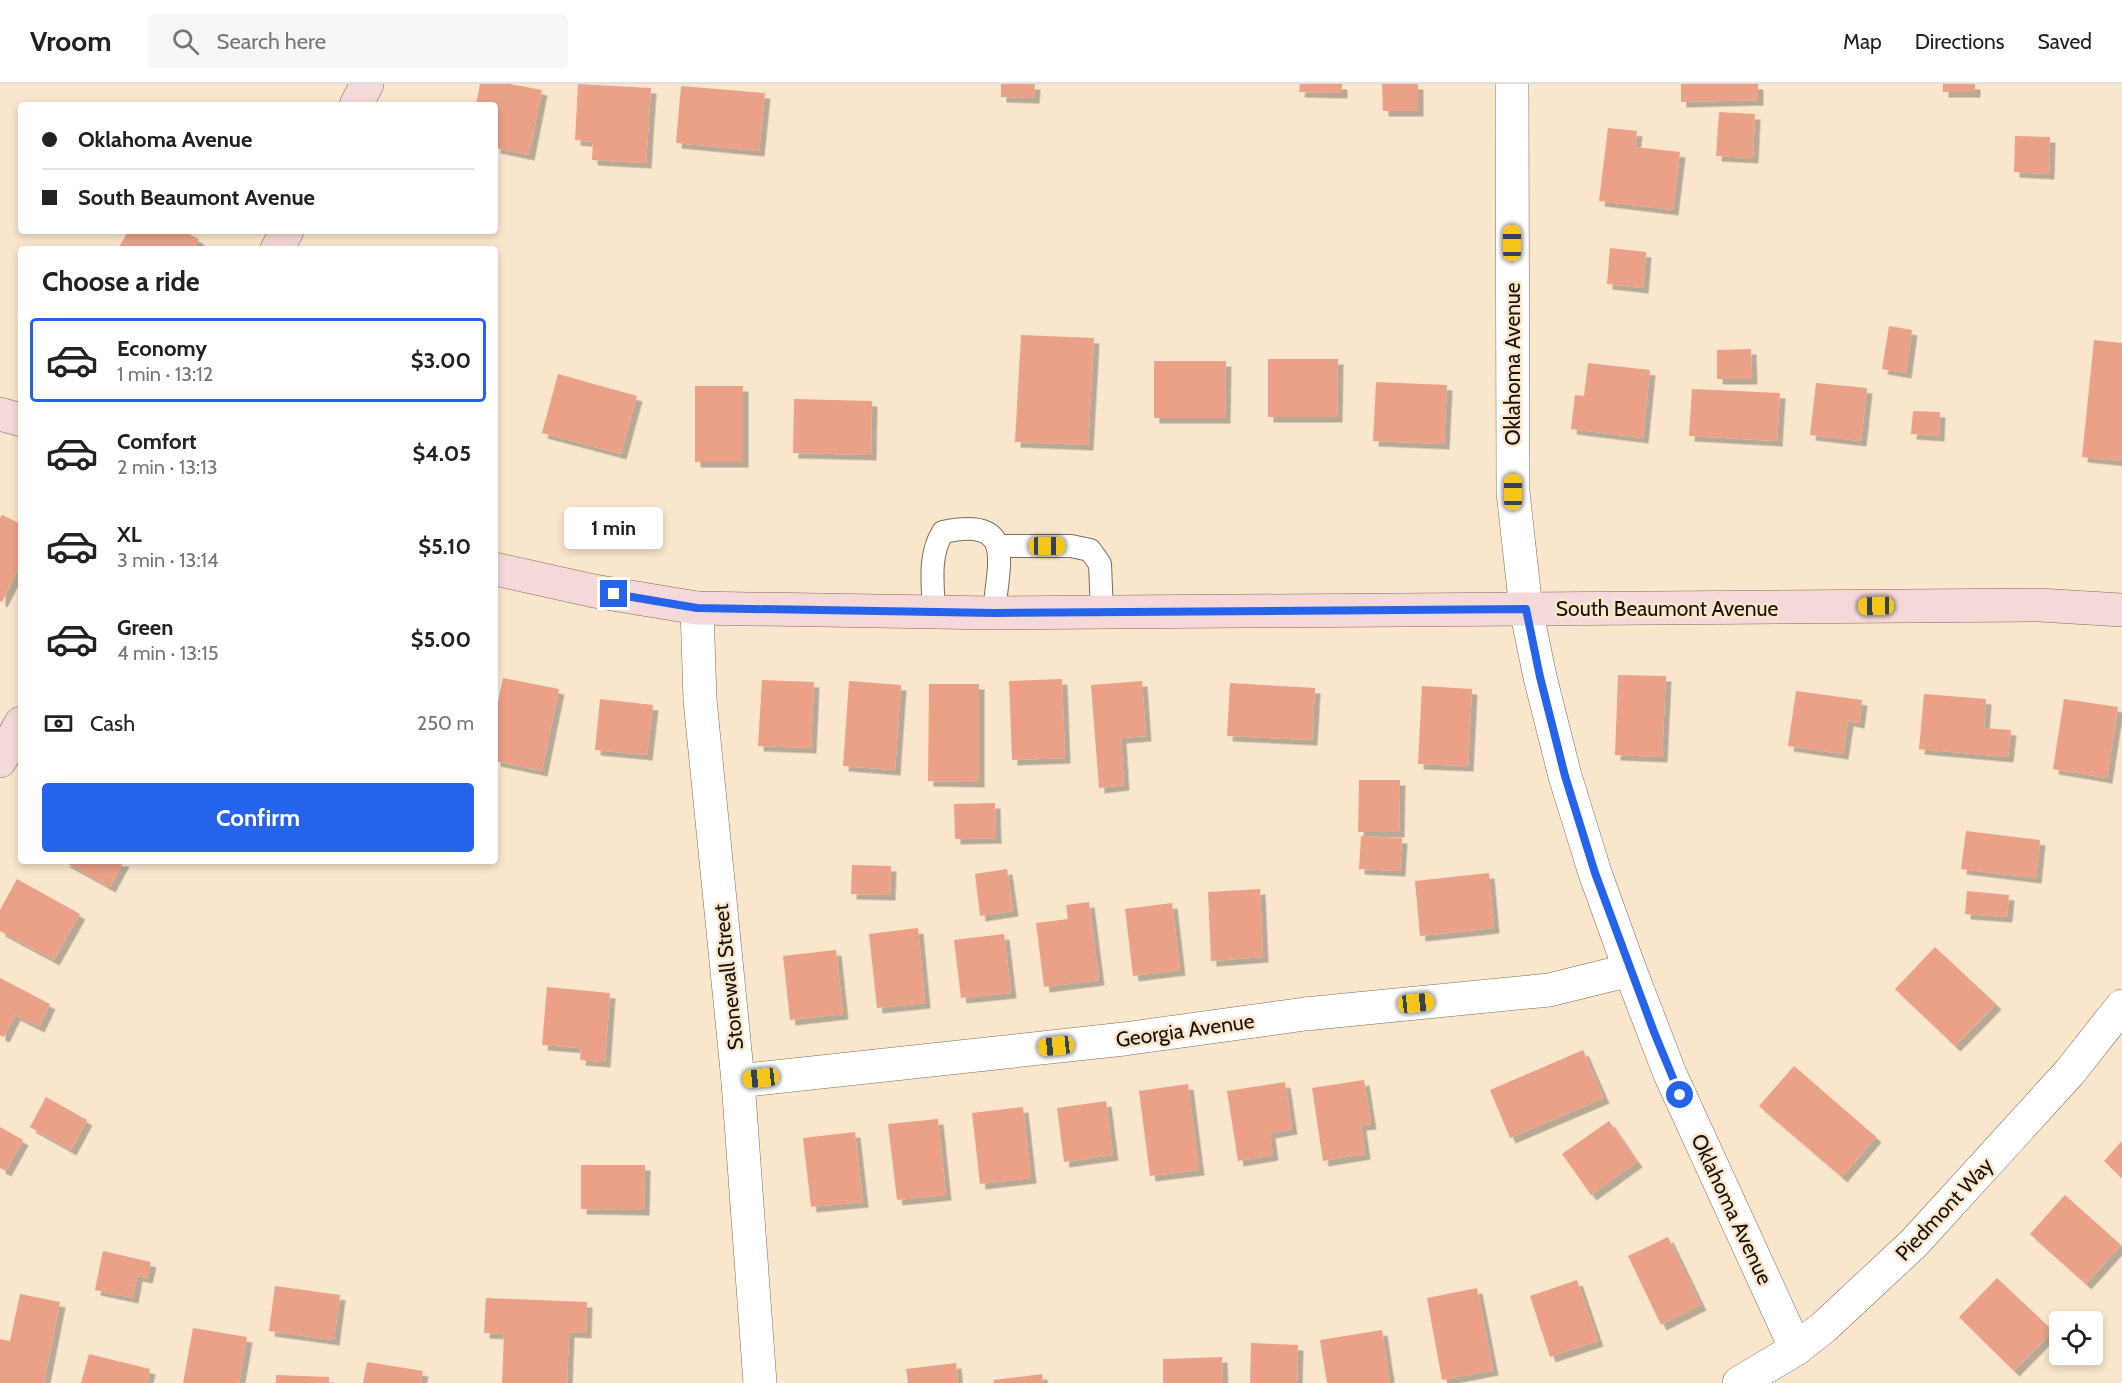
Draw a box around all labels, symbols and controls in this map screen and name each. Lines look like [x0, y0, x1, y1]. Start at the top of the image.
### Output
search box [148, 14, 568, 68]
text: Vroom [30, 24, 112, 58]
icon: search [169, 25, 202, 58]
text: Search here [217, 28, 326, 55]
text: Map [1843, 29, 1882, 54]
text: Directions [1915, 29, 2004, 54]
text: Saved [2037, 29, 2092, 54]
text: Oklahoma Avenue [78, 126, 252, 153]
text: South Beaumont Avenue [78, 184, 315, 211]
car [1503, 225, 1521, 261]
text: Choose a ride [42, 265, 200, 298]
street label: Oklahoma Avenue [1500, 282, 1525, 446]
icon: car [45, 333, 99, 387]
text: Economy [117, 335, 207, 362]
text: $3.00 [411, 347, 471, 374]
text: 1 min · 13:12 [117, 362, 213, 386]
icon: car [45, 426, 99, 480]
text: Comfort [117, 428, 196, 455]
text: $4.05 [413, 440, 471, 467]
text: 2 min · 13:13 [117, 455, 218, 479]
car [1504, 474, 1522, 510]
callout: 1 min [564, 507, 664, 549]
text: 1 min [591, 516, 636, 540]
icon: car [45, 519, 99, 573]
text: XL [117, 521, 142, 548]
text: $5.10 [418, 533, 471, 560]
car [1029, 537, 1065, 555]
text: 3 min · 13:14 [117, 548, 219, 572]
route end [600, 580, 627, 607]
street label: South Beaumont Avenue [1556, 596, 1778, 621]
car [1858, 597, 1894, 615]
icon: car [45, 612, 99, 666]
text: Green [117, 614, 173, 641]
text: $5.00 [411, 626, 471, 653]
text: 4 min · 13:15 [117, 641, 219, 665]
icon: cash [42, 707, 75, 740]
text: Cash [90, 710, 135, 737]
text: 250 m [417, 711, 474, 735]
button: Confirm [42, 783, 474, 852]
street label: Stonewall Street [708, 903, 748, 1051]
car [1397, 992, 1435, 1014]
street label: Georgia Avenue [1114, 1008, 1256, 1052]
car [1037, 1035, 1075, 1057]
car [742, 1067, 780, 1089]
route start [1666, 1081, 1693, 1108]
street label: Oklahoma Avenue [1686, 1130, 1778, 1288]
street label: Piedmont Way [1890, 1152, 1998, 1266]
map controls [2049, 1311, 2103, 1365]
button: locate [2049, 1311, 2103, 1365]

